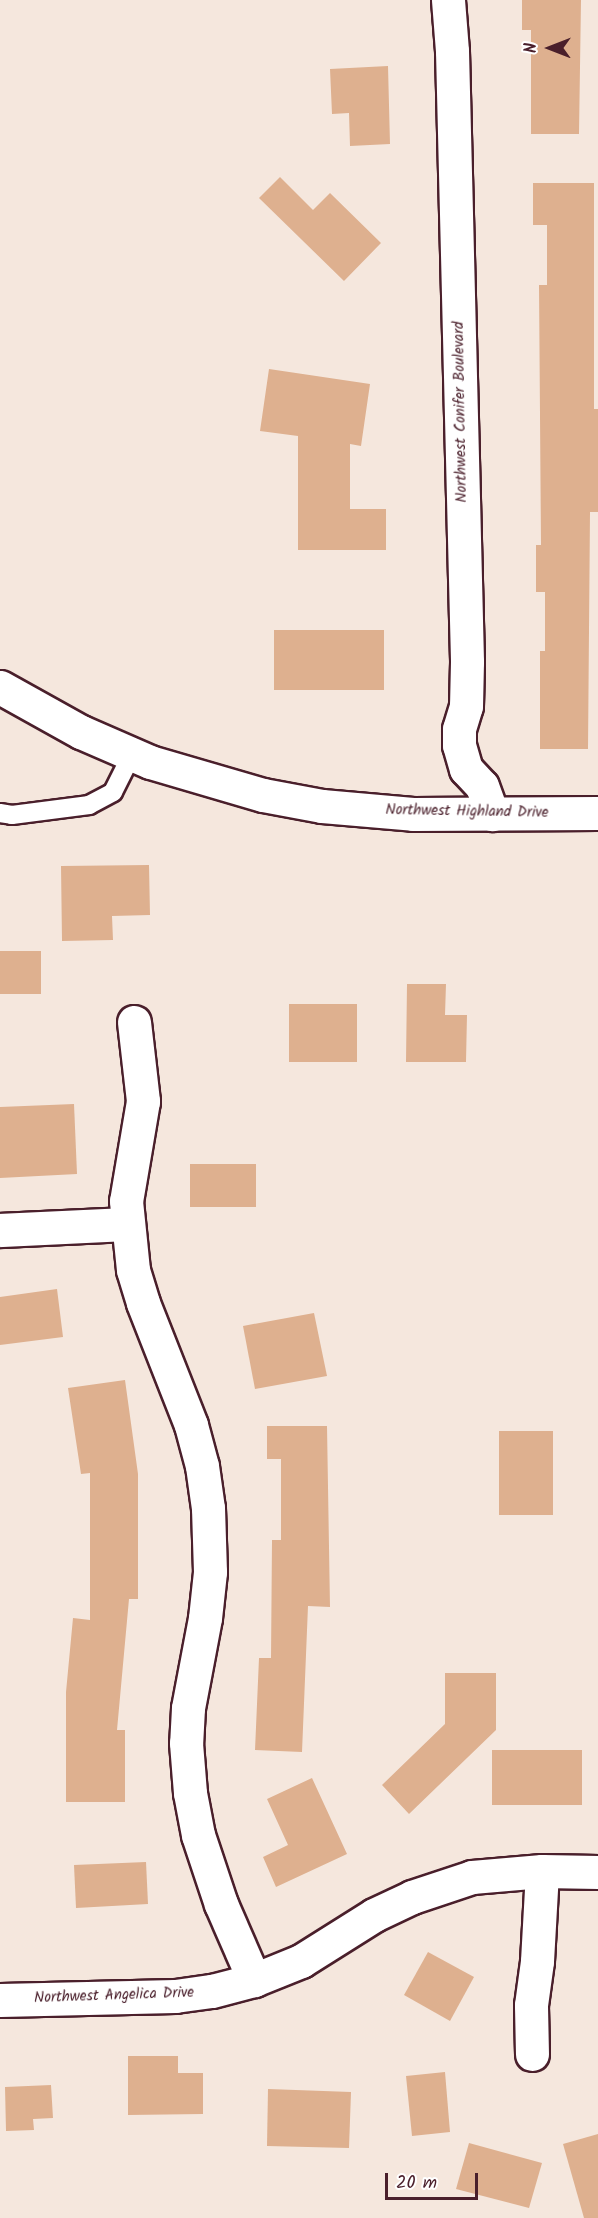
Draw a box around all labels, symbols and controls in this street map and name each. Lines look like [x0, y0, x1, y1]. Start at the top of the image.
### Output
north arrow [520, 18, 580, 78]
text: N [519, 43, 544, 53]
street label: Northwest Conifer Boulevard [450, 321, 472, 503]
street label: Northwest Highland Drive [385, 802, 549, 822]
street label: Northwest Angelica Drive [34, 1984, 194, 2008]
scale bar [388, 2161, 481, 2199]
text: 20 m [396, 2169, 437, 2198]

